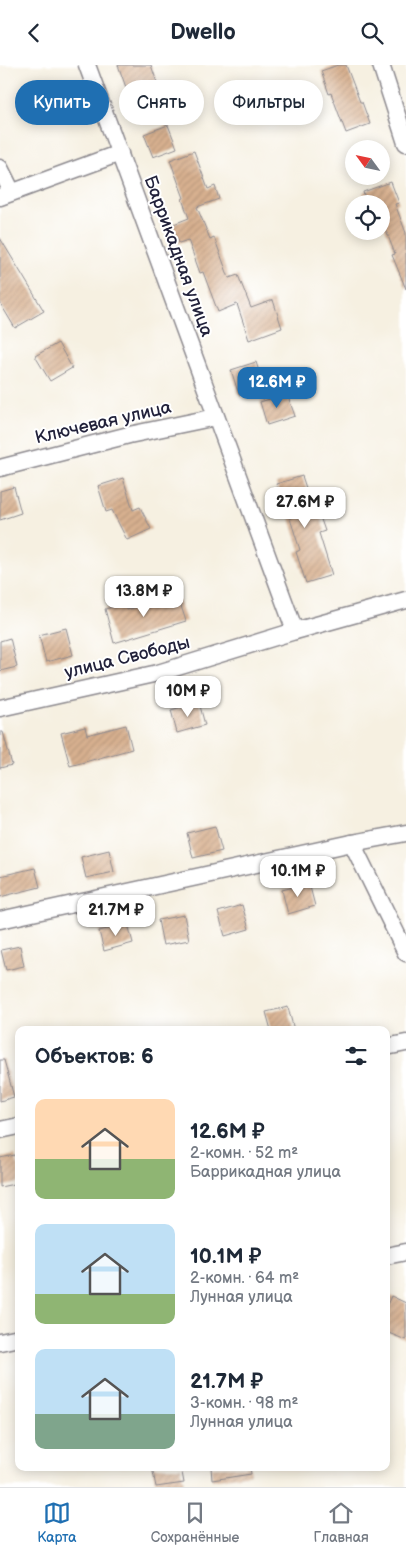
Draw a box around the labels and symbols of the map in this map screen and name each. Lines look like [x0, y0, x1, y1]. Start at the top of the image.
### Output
north arrow [345, 140, 390, 185]
street label: Баррикадная улица [140, 173, 218, 340]
pin: 12.6M ₽ [231, 367, 323, 409]
street label: Ключевая улица [33, 397, 174, 448]
pin: 27.6M ₽ [259, 487, 351, 529]
pin: 13.8M ₽ [98, 575, 190, 618]
street label: улица Свободы [62, 632, 192, 683]
pin: 10M ₽ [153, 675, 223, 718]
pin: 10.1M ₽ [252, 855, 344, 898]
pin: 21.7M ₽ [70, 895, 162, 937]

